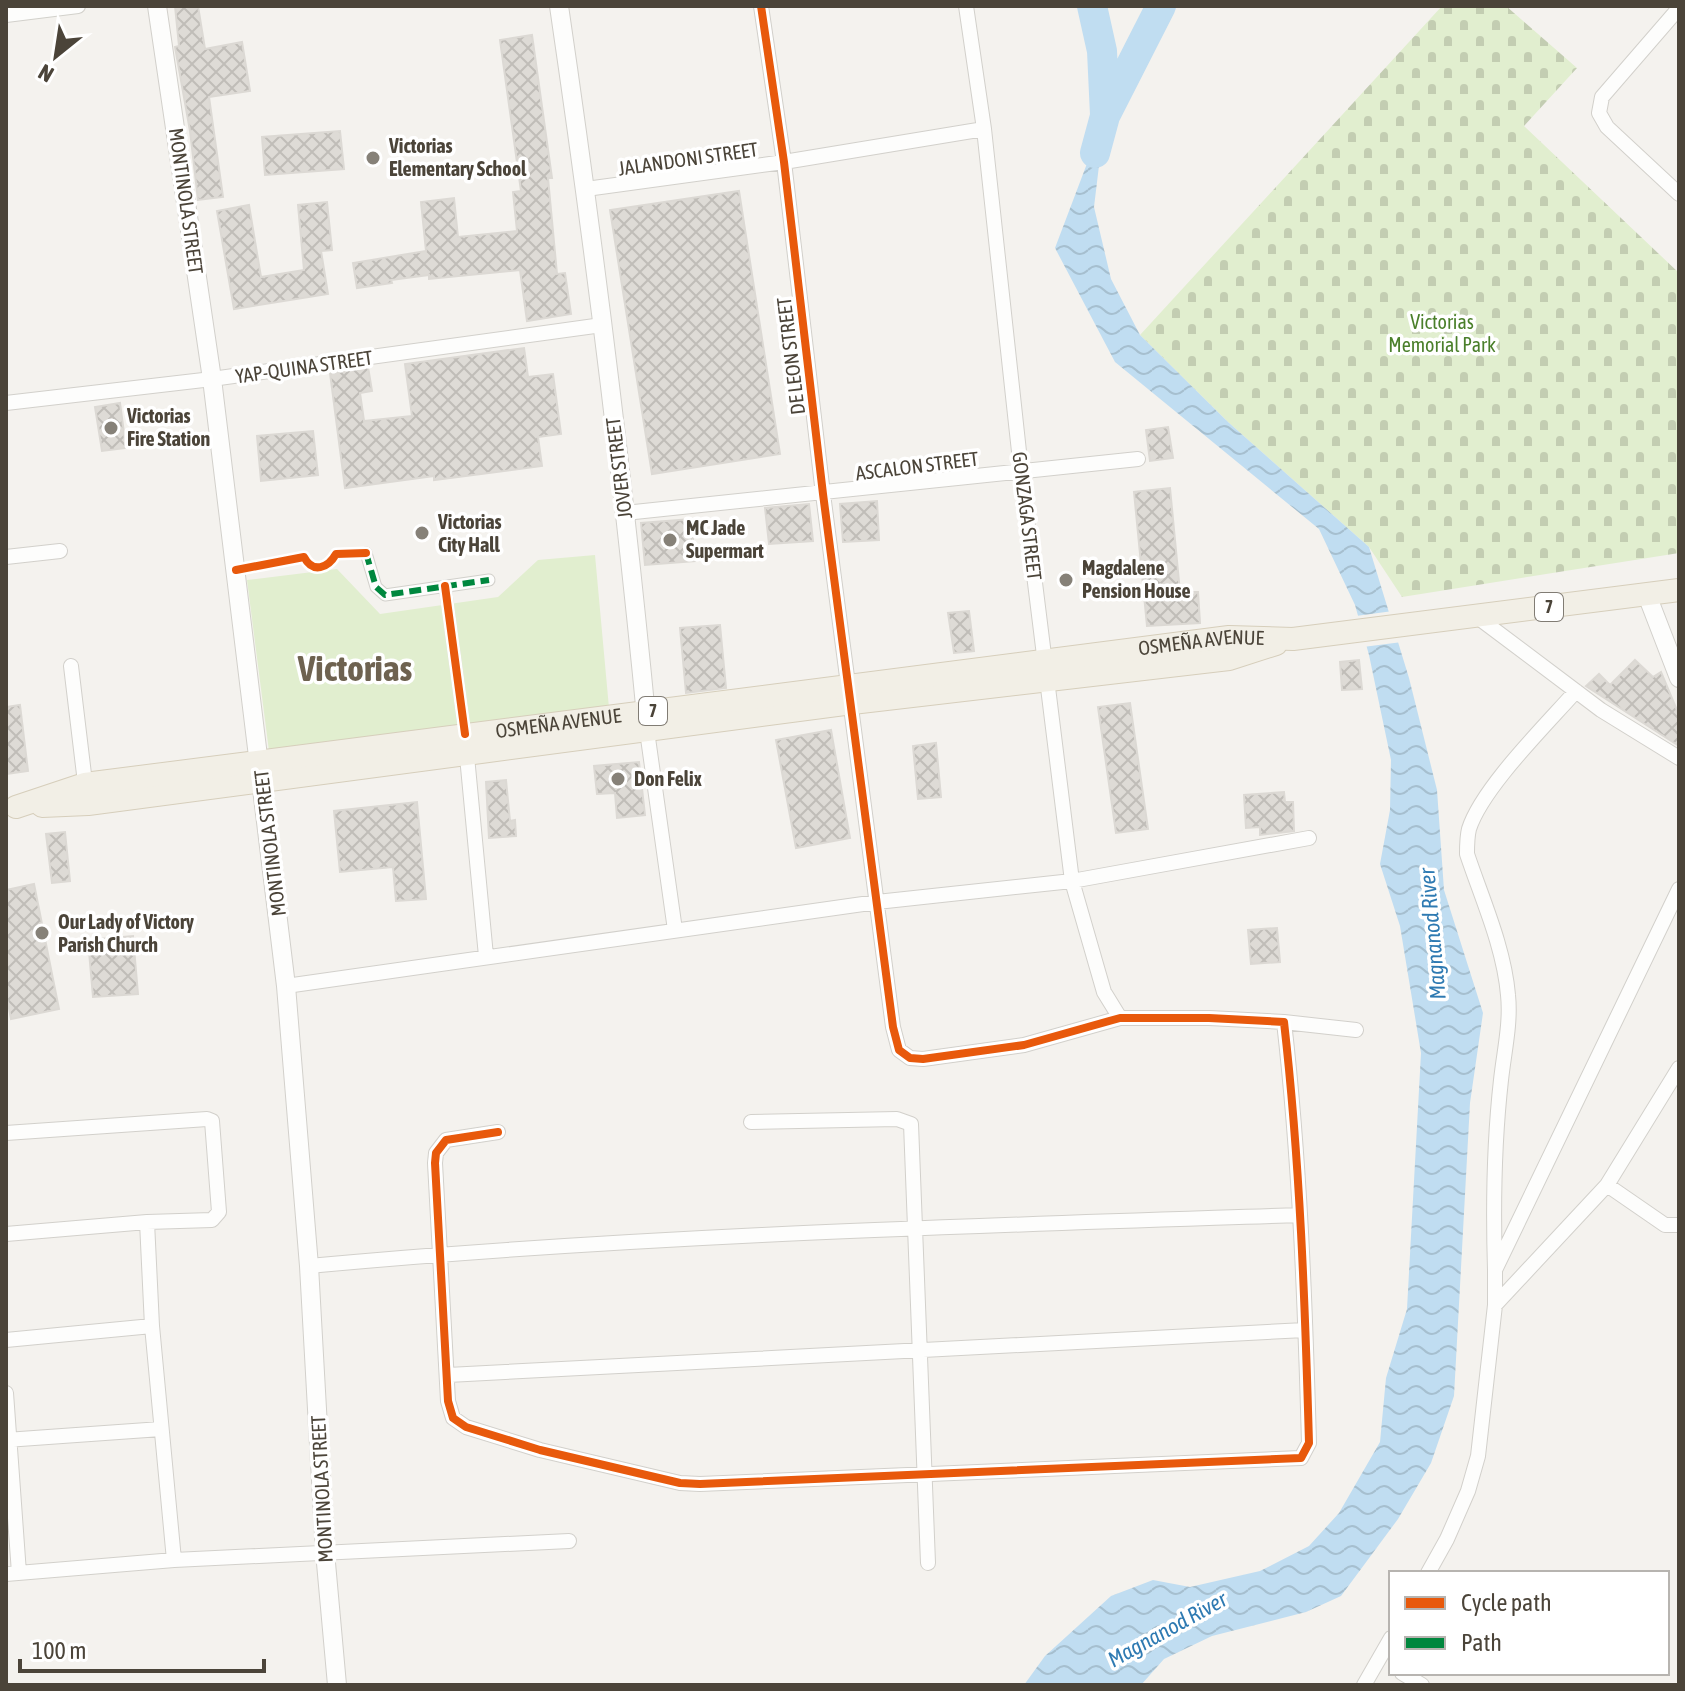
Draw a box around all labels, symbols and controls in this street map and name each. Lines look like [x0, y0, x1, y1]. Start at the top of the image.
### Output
north arrow [16, 16, 96, 96]
text: N [34, 59, 58, 88]
street label: MONTINOLA STREET [165, 126, 208, 276]
place label: Victorias Elementary School [388, 134, 527, 180]
street label: JALANDONI STREET [616, 137, 760, 180]
marker: Victorias Elementary School [364, 149, 382, 167]
street label: DE LEON STREET [772, 296, 809, 416]
park label: Victorias Memorial Park [1388, 310, 1496, 356]
street label: YAP-QUINA STREET [234, 345, 374, 388]
place label: Victorias Fire Station [126, 404, 210, 450]
street label: JOVER STREET [601, 416, 636, 520]
marker: Victorias Fire Station [102, 419, 120, 437]
street label: ASCALON STREET [854, 447, 980, 484]
street label: GONZAGA STREET [1008, 451, 1047, 582]
place label: Victorias City Hall [437, 510, 502, 556]
place label: MC Jade Supermart [686, 516, 764, 562]
marker: Victorias City Hall [413, 524, 431, 542]
marker: MC Jade Supermart [661, 531, 679, 549]
place label: Magdalene Pension House [1082, 556, 1191, 602]
marker: Magdalene Pension House [1057, 571, 1075, 589]
road number: 7 [1535, 593, 1563, 621]
street label: OSMEÑA AVENUE [1137, 625, 1265, 660]
district label: Victorias [297, 647, 413, 689]
road number: 7 [639, 697, 667, 725]
street label: OSMEÑA AVENUE [494, 703, 623, 742]
place label: Don Felix [634, 767, 702, 790]
street label: MONTINOLA STREET [249, 768, 290, 918]
marker: Don Felix [609, 770, 627, 788]
water label: Magnanod River [1413, 866, 1451, 1001]
place label: Our Lady of Victory Parish Church [58, 910, 195, 956]
marker: Our Lady of Victory Parish Church [33, 924, 51, 942]
street label: MONTINOLA STREET [306, 1415, 337, 1563]
legend [1389, 1571, 1669, 1675]
water label: Magnanod River [1103, 1585, 1232, 1672]
text: Cycle path [1461, 1589, 1552, 1616]
scale bar [20, 1623, 264, 1673]
text: Path [1461, 1629, 1502, 1656]
text: 100 m [32, 1637, 86, 1664]

